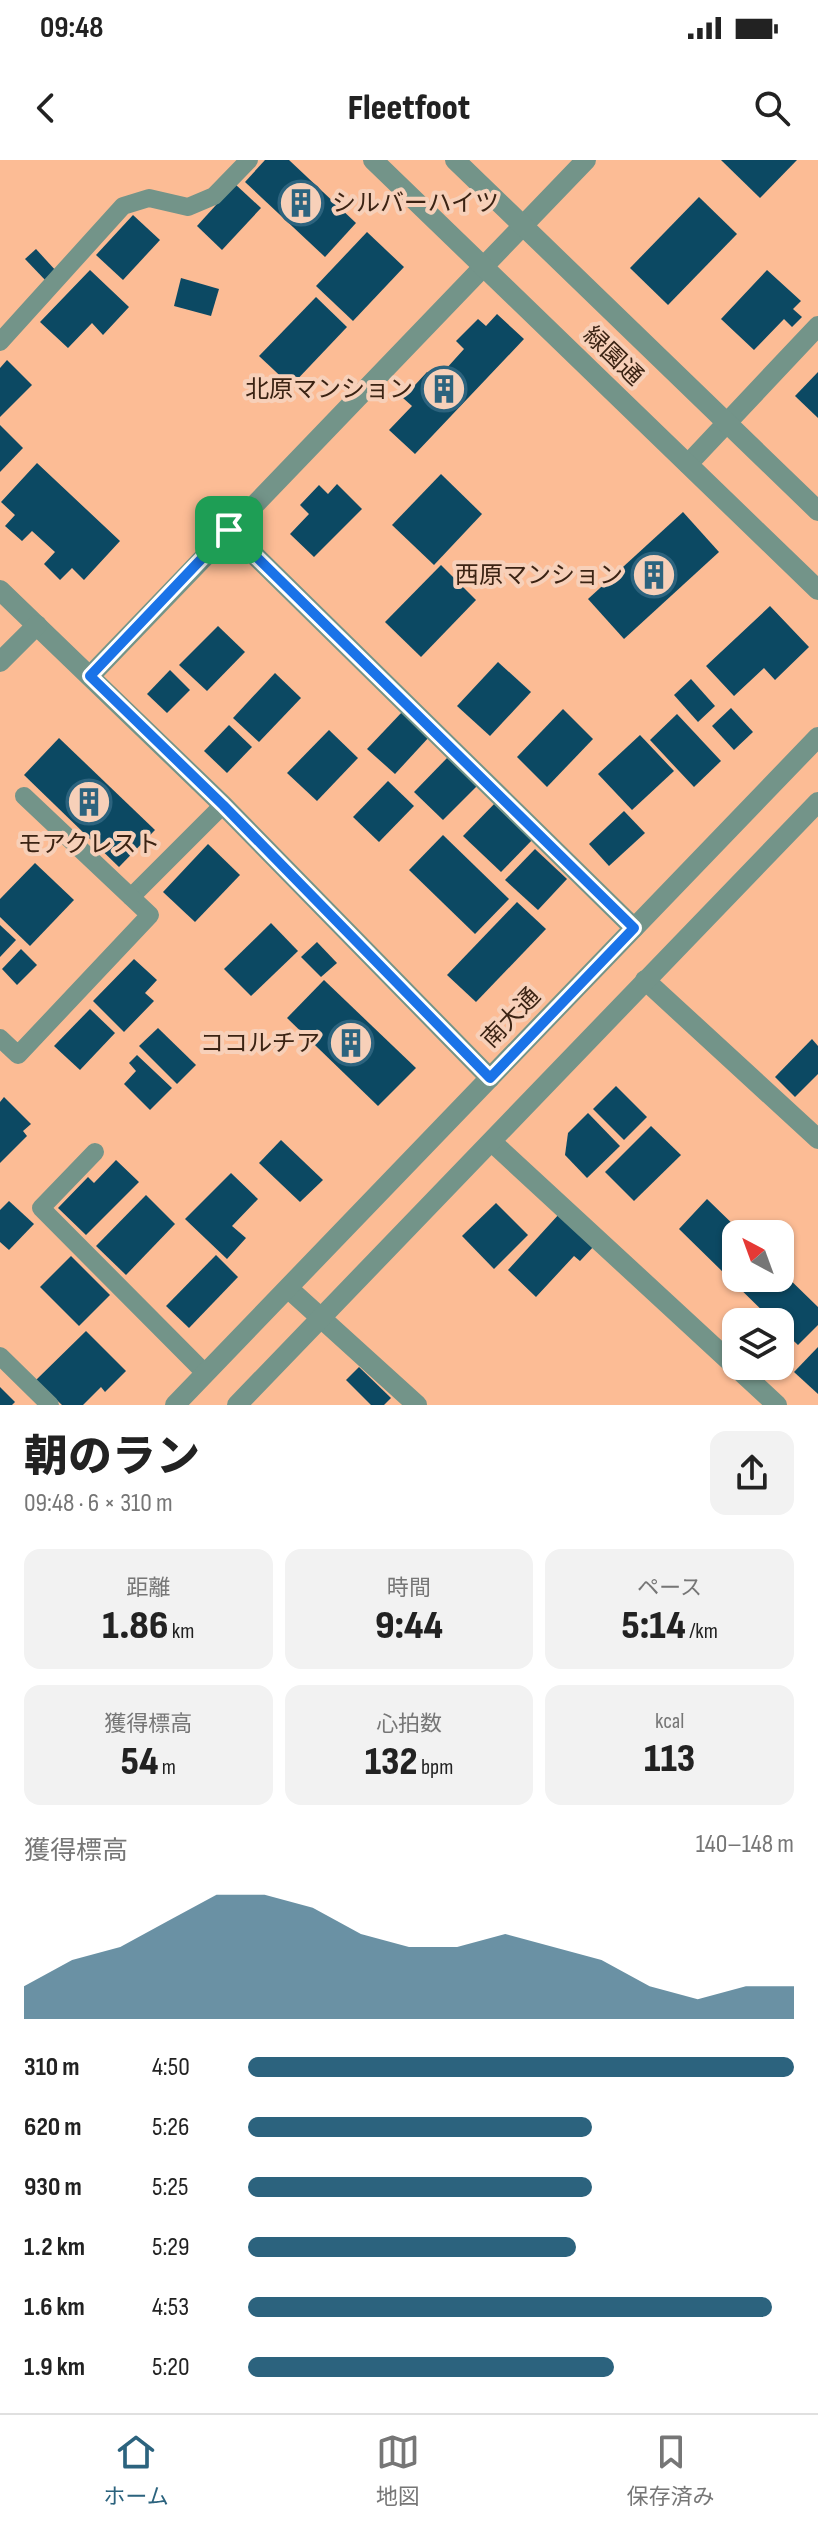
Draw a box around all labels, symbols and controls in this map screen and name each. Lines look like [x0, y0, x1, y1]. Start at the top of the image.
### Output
text: 09:48 [40, 10, 103, 46]
icon: back [24, 86, 68, 130]
icon: search [750, 86, 794, 130]
text: Fleetfoot [348, 87, 470, 130]
building icon: シルバーハイツ [277, 179, 325, 227]
place label: シルバーハイツ [332, 189, 499, 218]
street label: 緑園通 [577, 321, 649, 391]
building icon: 北原マンション [420, 365, 468, 413]
place label: 北原マンション [245, 375, 413, 404]
pin [195, 496, 263, 564]
icon: arrive [207, 508, 251, 552]
building icon: 西原マンション [630, 551, 678, 599]
place label: 西原マンション [455, 561, 623, 590]
building icon: モアクレスト [65, 778, 113, 826]
place label: モアクレスト [18, 830, 160, 859]
street label: 南大通 [476, 982, 546, 1054]
building icon: ココルチア [327, 1019, 375, 1067]
place label: ココルチア [200, 1029, 320, 1058]
north arrow [722, 1220, 794, 1292]
map controls [722, 1220, 794, 1380]
button: layers [722, 1308, 794, 1380]
text: 朝のラン [24, 1431, 200, 1484]
button: share [710, 1431, 794, 1515]
text: 09:48 · 6 × 310 m [24, 1488, 173, 1519]
text: 距離 [126, 1575, 170, 1602]
text: 時間 [387, 1575, 431, 1602]
text: ペース [637, 1575, 702, 1602]
text: 1.86 [102, 1602, 168, 1650]
text: 9:44 [375, 1602, 443, 1650]
text: 5:14 [622, 1602, 686, 1650]
text: km [168, 1618, 194, 1645]
text: /km [686, 1618, 718, 1645]
text: kcal [655, 1708, 684, 1735]
text: 獲得標高 [104, 1711, 192, 1738]
text: 心拍数 [376, 1711, 442, 1738]
text: 113 [644, 1735, 695, 1783]
text: 54 [121, 1738, 158, 1786]
text: 132 [365, 1738, 417, 1786]
text: m [158, 1754, 176, 1781]
text: bpm [417, 1754, 453, 1781]
text: 140–148 m [696, 1829, 794, 1860]
text: 獲得標高 [24, 1836, 128, 1867]
text: 310 m [24, 2052, 80, 2083]
text: 4:50 [152, 2052, 190, 2083]
text: 620 m [24, 2112, 81, 2143]
text: 5:26 [152, 2112, 189, 2143]
text: 930 m [24, 2172, 82, 2203]
text: 5:25 [152, 2172, 188, 2203]
text: 1.2 km [24, 2232, 85, 2263]
text: 5:29 [152, 2232, 190, 2263]
text: 1.6 km [24, 2292, 85, 2323]
text: 4:53 [152, 2292, 189, 2323]
text: 1.9 km [24, 2352, 85, 2383]
text: 5:20 [152, 2352, 190, 2383]
tab: ホーム [103, 2430, 169, 2511]
tab: 地図 [376, 2430, 420, 2511]
tab: 保存済み [627, 2430, 715, 2511]

